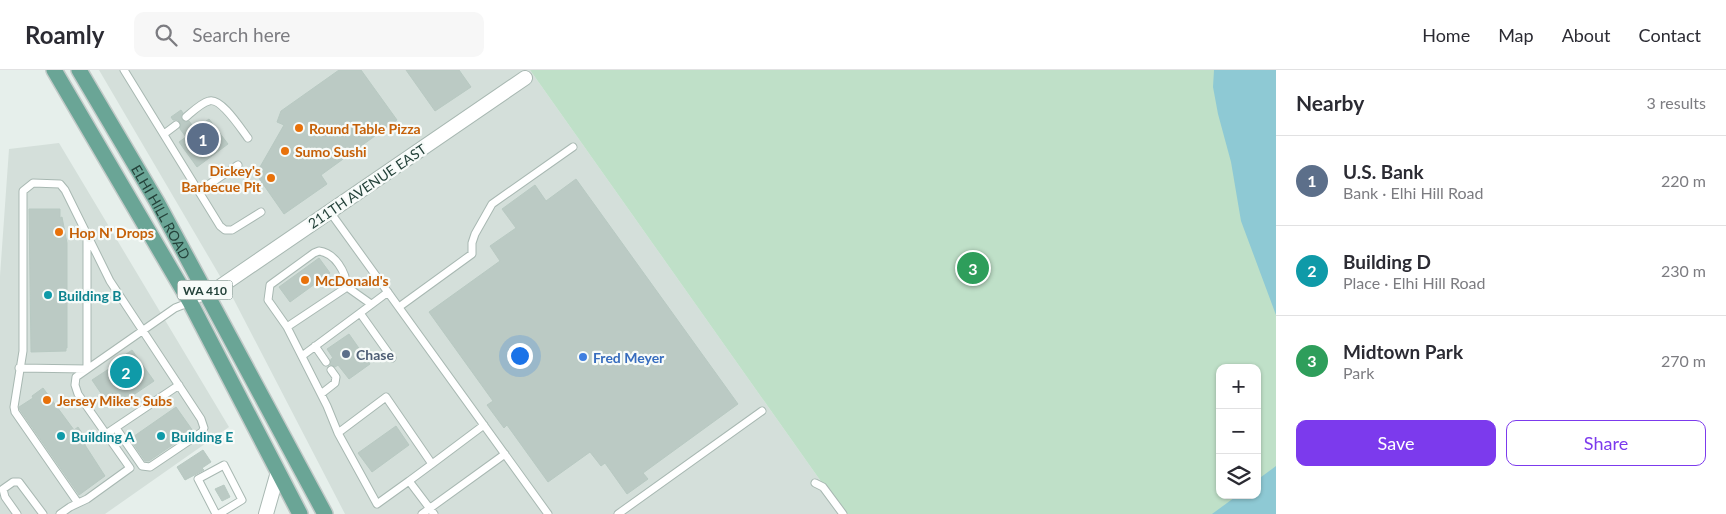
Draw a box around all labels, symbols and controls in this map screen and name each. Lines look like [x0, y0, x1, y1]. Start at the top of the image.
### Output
search box [134, 12, 484, 57]
text: Roamly [25, 20, 104, 49]
icon: search [152, 21, 180, 49]
text: Search here [192, 23, 290, 46]
text: Home [1422, 24, 1470, 46]
text: Map [1498, 24, 1534, 46]
text: About [1562, 24, 1611, 46]
text: Contact [1639, 24, 1701, 46]
text: Nearby [1296, 90, 1364, 115]
text: 3 results [1646, 93, 1706, 112]
pin: 1 [187, 120, 219, 158]
place label: Round Table Pizza [309, 120, 421, 137]
marker: Round Table Pizza [293, 122, 305, 134]
street label: 211TH AVENUE EAST [305, 140, 430, 232]
place label: Sumo Sushi [295, 143, 367, 160]
marker: Sumo Sushi [279, 145, 291, 157]
text: U.S. Bank [1343, 160, 1424, 183]
street label: ELHI HILL ROAD [128, 161, 195, 262]
place label: Dickey's Barbecue Pit [181, 162, 262, 195]
text: 1 [1307, 171, 1317, 190]
text: 220 m [1661, 171, 1706, 190]
marker: Dickey's Barbecue Pit [265, 172, 277, 184]
text: Bank · Elhi Hill Road [1343, 183, 1483, 202]
place label: Hop N' Drops [69, 224, 154, 241]
marker: Hop N' Drops [53, 226, 65, 238]
pin: 3 [957, 249, 989, 287]
text: Building D [1343, 250, 1431, 273]
text: 2 [1307, 261, 1317, 280]
text: 230 m [1661, 261, 1706, 280]
place label: McDonald's [315, 272, 389, 289]
text: Place · Elhi Hill Road [1343, 273, 1485, 292]
marker: McDonald's [299, 274, 311, 286]
road number: WA 410 [178, 280, 232, 300]
place label: Building B [58, 287, 121, 304]
marker: Building B [42, 289, 54, 301]
text: Midtown Park [1343, 340, 1463, 363]
your location [507, 343, 533, 369]
place label: Chase [356, 346, 394, 363]
marker: Chase [340, 348, 352, 360]
place label: Fred Meyer [593, 349, 665, 366]
marker: Fred Meyer [577, 351, 589, 363]
text: 3 [1307, 351, 1317, 370]
text: 270 m [1661, 351, 1706, 370]
pin: 2 [110, 353, 142, 391]
text: Park [1343, 363, 1374, 382]
map controls [1216, 364, 1261, 499]
button: + [1216, 364, 1261, 409]
place label: Jersey Mike's Subs [57, 392, 172, 409]
marker: Jersey Mike's Subs [41, 394, 53, 406]
button: − [1216, 409, 1261, 454]
button: Save [1296, 420, 1496, 466]
button: Share [1506, 420, 1706, 466]
place label: Building A [71, 428, 135, 445]
place label: Building E [171, 428, 233, 445]
marker: Building A [55, 430, 67, 442]
marker: Building E [155, 430, 167, 442]
button: layers [1216, 454, 1261, 499]

